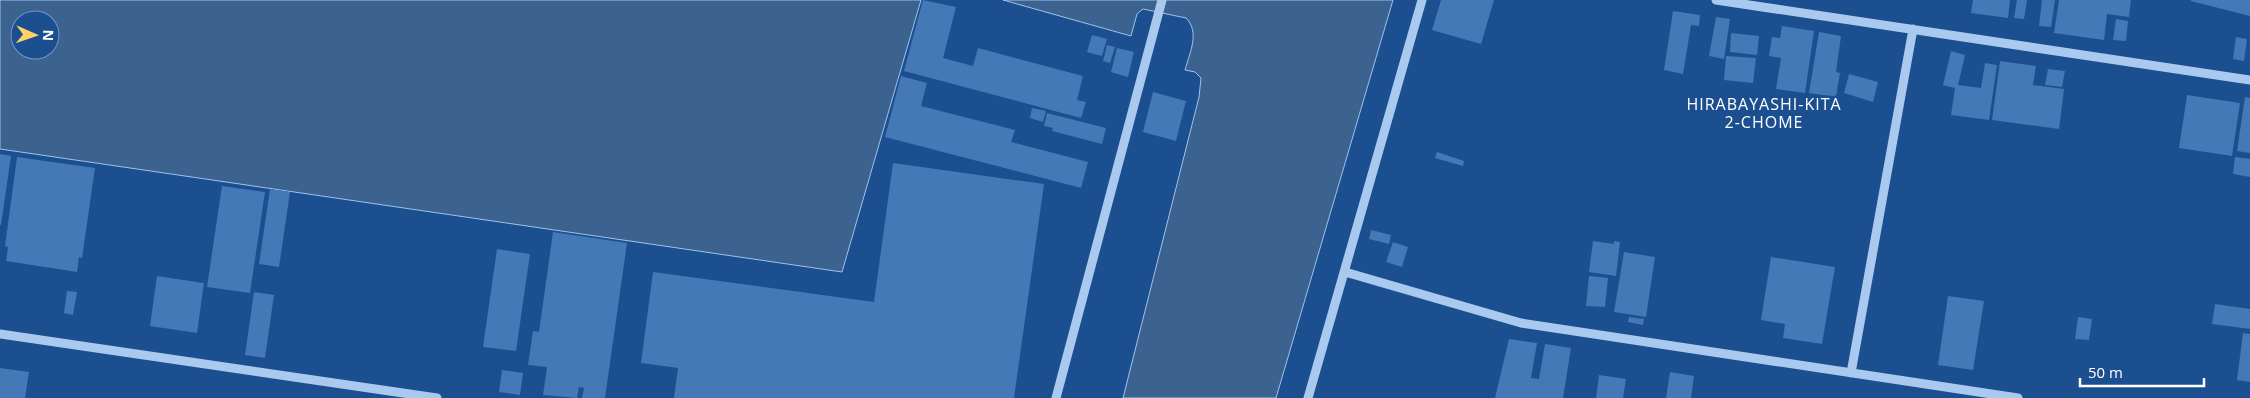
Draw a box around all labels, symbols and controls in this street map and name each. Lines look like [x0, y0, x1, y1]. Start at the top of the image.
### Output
north arrow [10, 10, 60, 60]
text: N [39, 29, 58, 41]
district label: HIRABAYASHI-KITA 2-CHOME [1686, 93, 1842, 133]
scale bar [2080, 356, 2204, 388]
text: 50 m [2088, 362, 2123, 382]

